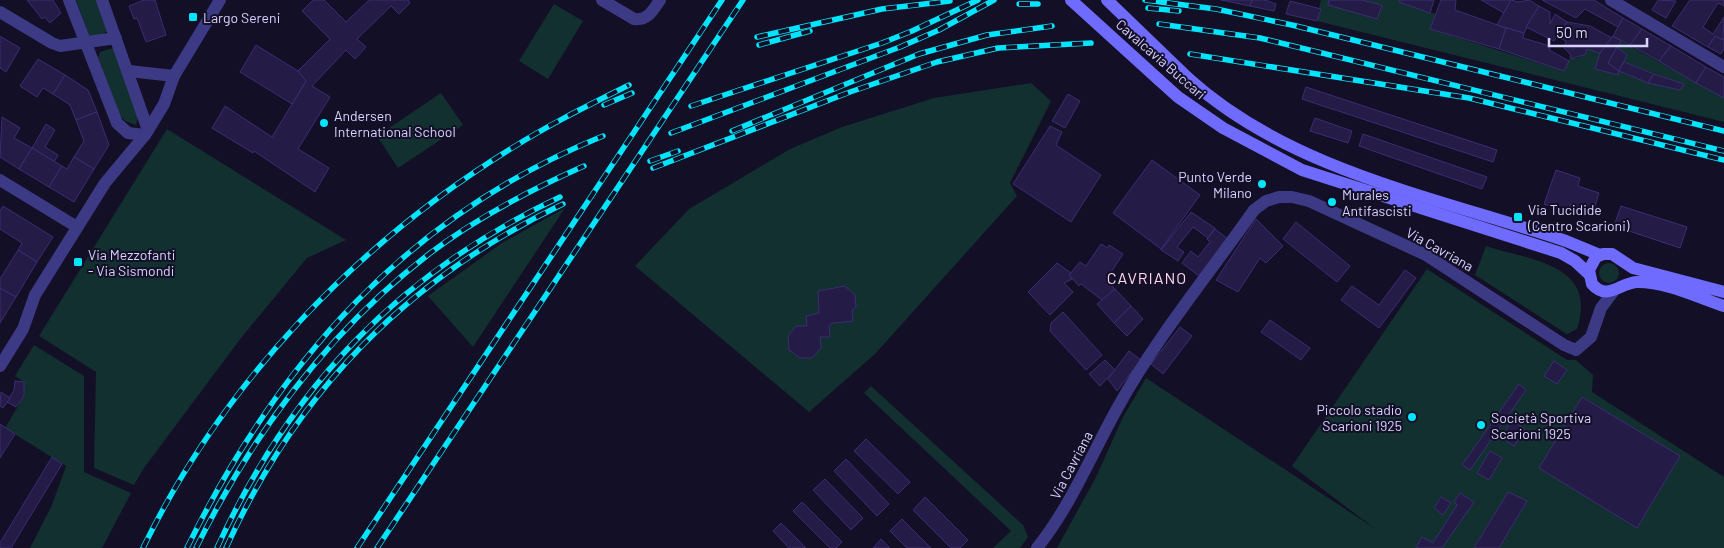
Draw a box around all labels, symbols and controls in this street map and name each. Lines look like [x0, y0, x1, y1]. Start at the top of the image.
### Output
place label: Largo Sereni [203, 9, 280, 26]
marker: Largo Sereni [187, 11, 199, 23]
street label: Cavalcavia Buccari [1113, 15, 1209, 103]
scale bar [1549, 15, 1646, 47]
text: 50 m [1556, 23, 1588, 41]
place label: Andersen International School [334, 107, 456, 140]
marker: Andersen International School [318, 117, 330, 129]
place label: Punto Verde Milano [1178, 168, 1252, 201]
marker: Punto Verde Milano [1256, 178, 1268, 190]
place label: Murales Antifascisti [1342, 186, 1412, 219]
marker: Murales Antifascisti [1326, 196, 1338, 208]
place label: Via Tucidide (Centro Scarioni) [1527, 201, 1630, 234]
marker: Via Tucidide (Centro Scarioni) [1512, 211, 1524, 223]
street label: Via Cavriana [1403, 224, 1477, 274]
place label: Via Mezzofanti - Via Sismondi [88, 246, 175, 279]
marker: Via Mezzofanti - Via Sismondi [72, 256, 84, 268]
district label: CAVRIANO [1107, 268, 1187, 287]
place label: Piccolo stadio Scarioni 1925 [1317, 401, 1402, 434]
place label: Società Sportiva Scarioni 1925 [1491, 409, 1591, 442]
marker: Piccolo stadio Scarioni 1925 [1406, 411, 1418, 423]
marker: Società Sportiva Scarioni 1925 [1475, 419, 1487, 431]
street label: Via Cavriana [1046, 428, 1096, 502]

